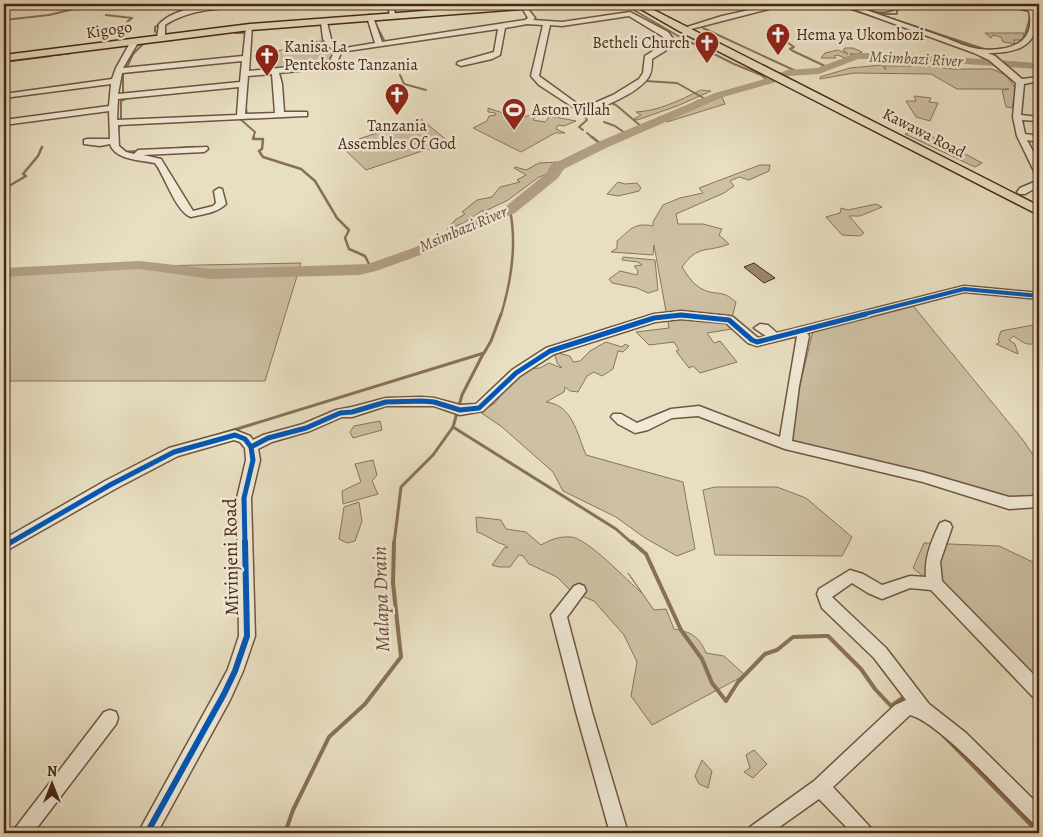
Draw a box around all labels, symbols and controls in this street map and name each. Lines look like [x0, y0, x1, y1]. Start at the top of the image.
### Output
street label: Kigogo [84, 16, 134, 44]
church icon: Hema ya Ukombozi [765, 22, 791, 56]
place label: Hema ya Ukombozi [796, 24, 924, 46]
church icon: Betheli Church [694, 30, 720, 64]
place label: Betheli Church [592, 32, 690, 54]
place label: Kanisa La Pentekoste Tanzania [284, 36, 418, 76]
church icon: Kanisa La Pentekoste Tanzania [254, 43, 280, 77]
water label: Msimbazi River [869, 46, 964, 72]
church icon: Tanzania Assembles Of God [384, 82, 410, 116]
sports icon: Aston Villah [501, 97, 527, 131]
place label: Aston Villah [531, 99, 611, 121]
street label: Kawawa Road [879, 103, 970, 163]
place label: Tanzania Assembles Of God [337, 115, 456, 155]
water label: Msimbazi River [416, 200, 511, 257]
street label: Mivinjeni Road [217, 497, 245, 616]
water label: Malapa Drain [366, 546, 396, 652]
north arrow [28, 760, 78, 810]
text: N [47, 762, 57, 781]

